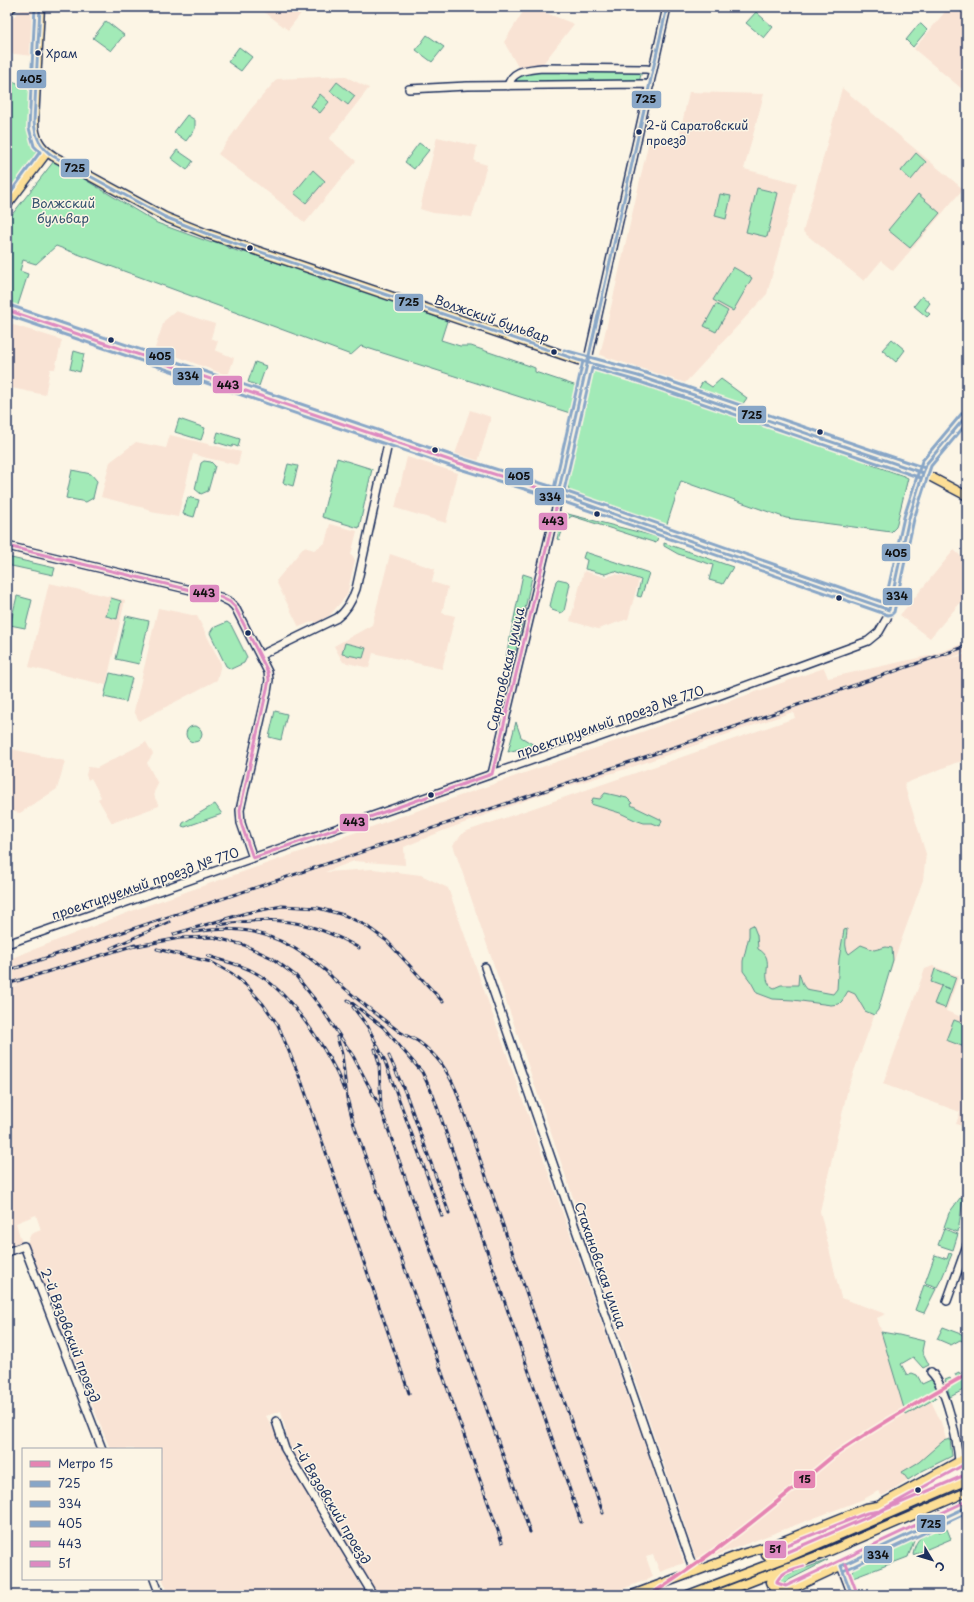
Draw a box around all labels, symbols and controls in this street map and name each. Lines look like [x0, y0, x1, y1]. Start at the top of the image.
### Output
place label: Храм [46, 44, 78, 62]
marker: Храм [33, 48, 43, 58]
line badge: 405 [16, 69, 47, 89]
text: 405 [20, 70, 42, 87]
line badge: 725 [631, 90, 662, 109]
text: 725 [636, 90, 656, 107]
place label: 2-й Саратовский проезд [646, 116, 748, 149]
marker: 2-й Саратовский проезд [634, 127, 644, 137]
line badge: 725 [60, 158, 90, 178]
text: 725 [65, 159, 85, 176]
park label: Волжский бульвар [31, 193, 95, 227]
unlabelled marker [245, 243, 255, 253]
street label: Волжский бульвар [432, 289, 552, 347]
line badge: 725 [394, 293, 424, 312]
text: 725 [399, 293, 419, 310]
unlabelled marker [106, 335, 116, 345]
line badge: 405 [145, 347, 175, 366]
text: 405 [149, 347, 171, 364]
unlabelled marker [549, 347, 559, 357]
line badge: 334 [172, 367, 203, 386]
text: 334 [177, 367, 199, 384]
line badge: 443 [212, 375, 243, 394]
text: 443 [217, 376, 240, 393]
line badge: 725 [737, 405, 767, 424]
text: 725 [742, 406, 762, 423]
unlabelled marker [815, 427, 825, 437]
unlabelled marker [430, 445, 440, 455]
line badge: 405 [504, 467, 534, 486]
text: 405 [508, 467, 530, 484]
line badge: 334 [534, 487, 565, 506]
text: 334 [539, 488, 561, 505]
unlabelled marker [592, 509, 602, 519]
line badge: 443 [538, 512, 568, 531]
text: 443 [542, 512, 565, 529]
line badge: 405 [881, 543, 911, 562]
text: 405 [885, 544, 907, 561]
line badge: 443 [189, 584, 220, 603]
text: 443 [193, 584, 216, 601]
line badge: 334 [882, 587, 913, 606]
text: 334 [886, 587, 908, 604]
unlabelled marker [834, 593, 844, 603]
street label: Саратовская улица [482, 604, 529, 733]
unlabelled marker [243, 628, 253, 638]
street label: проектируемый проезд № 770 [514, 680, 706, 762]
unlabelled marker [426, 790, 436, 800]
line badge: 443 [339, 813, 369, 832]
text: 443 [343, 813, 366, 830]
street label: проектируемый проезд № 770 [49, 842, 241, 924]
street label: Стахановская улица [570, 1199, 632, 1332]
street label: 2-й Вязовский проезд [37, 1265, 105, 1405]
street label: 1-й Вязовский проезд [288, 1438, 376, 1568]
legend [22, 1448, 162, 1580]
text: Метро 15 [58, 1454, 113, 1472]
line badge: 15 [793, 1470, 816, 1489]
text: 15 [799, 1470, 811, 1487]
text: 725 [58, 1474, 81, 1492]
unlabelled marker [913, 1485, 923, 1495]
text: 334 [58, 1494, 82, 1512]
text: 405 [58, 1514, 82, 1532]
line badge: 725 [916, 1514, 946, 1533]
text: 725 [921, 1515, 941, 1532]
text: 443 [58, 1534, 82, 1552]
line badge: 51 [764, 1540, 787, 1559]
text: 51 [769, 1540, 781, 1557]
north arrow [912, 1540, 952, 1580]
line badge: 334 [863, 1545, 893, 1564]
text: 334 [867, 1546, 889, 1563]
text: 51 [58, 1554, 71, 1572]
text: С [931, 1558, 950, 1575]

